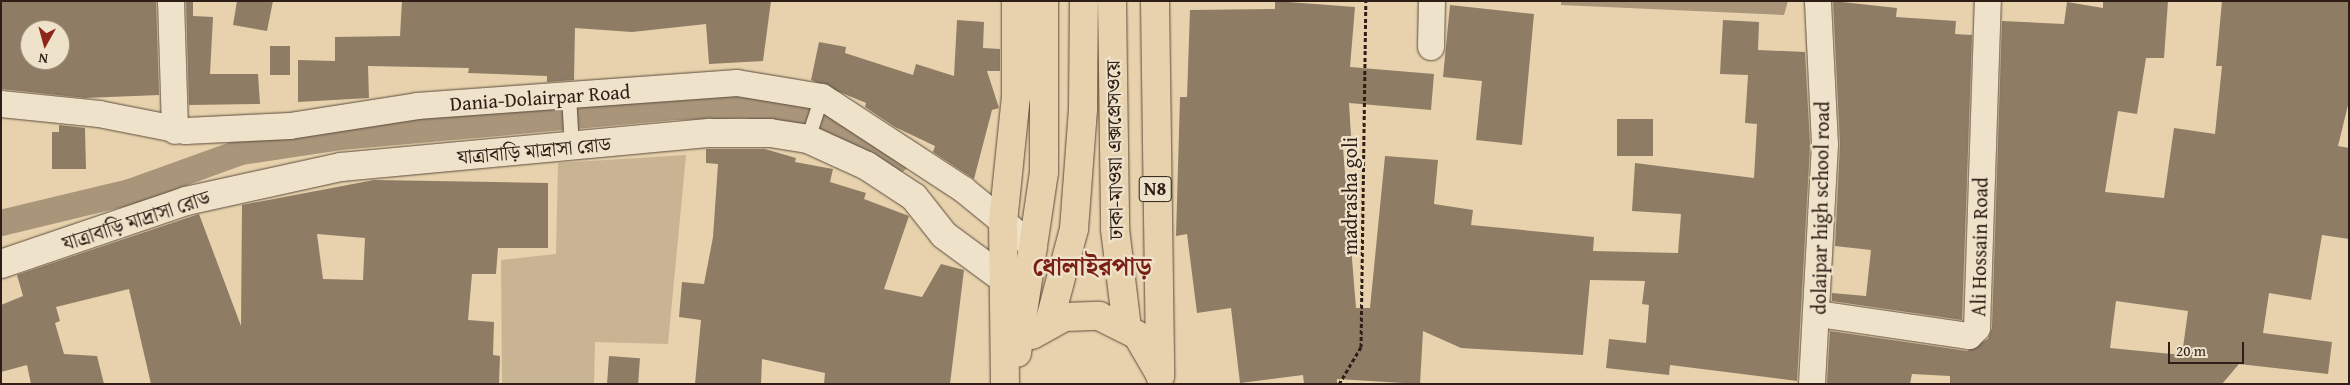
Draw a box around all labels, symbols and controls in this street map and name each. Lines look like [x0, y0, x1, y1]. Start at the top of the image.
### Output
north arrow [20, 20, 70, 70]
text: N [37, 48, 49, 69]
street label: ঢাকা-মাওয়া এক্সপ্রেসওয়ে [1100, 60, 1128, 240]
street label: Dania-Dolairpar Road [449, 79, 631, 115]
street label: dolaipar high school road [1806, 101, 1834, 315]
street label: যাত্রাবাড়ি মাদ্রাসা রোড [456, 131, 612, 169]
street label: madrasha goli [1337, 137, 1361, 255]
road number: N8 [1138, 172, 1172, 205]
street label: Ali Hossain Road [1966, 177, 1992, 317]
street label: যাত্রাবাড়ি মাদ্রাসা রোড [59, 185, 213, 255]
district label: ধোলাইরপাড় [1033, 251, 1151, 281]
scale bar [2170, 332, 2246, 364]
text: 20 m [2176, 340, 2206, 361]

